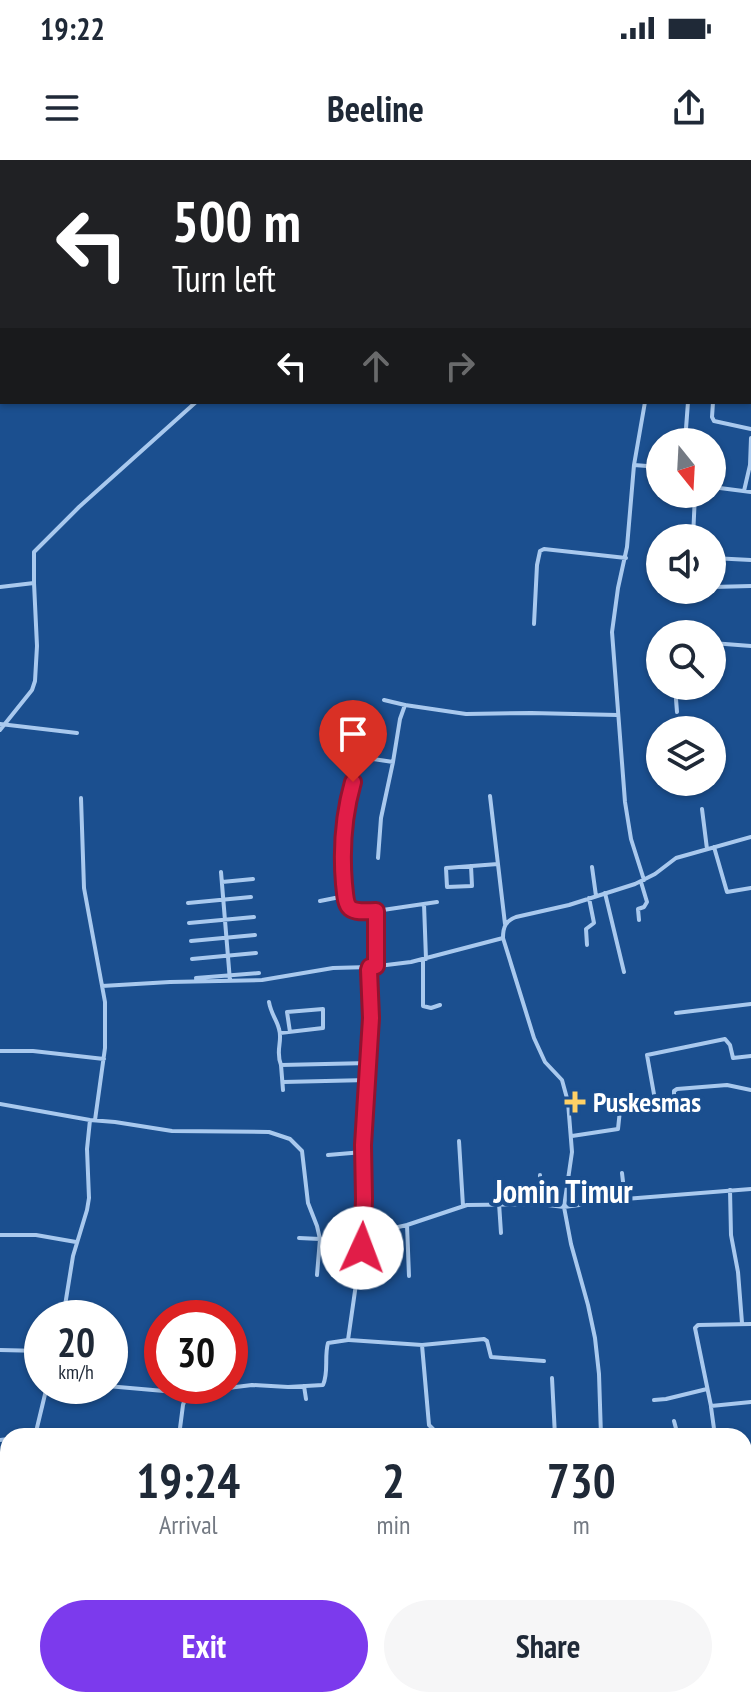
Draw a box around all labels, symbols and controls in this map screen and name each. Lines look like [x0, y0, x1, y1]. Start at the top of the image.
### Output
text: 19:22 [40, 9, 105, 48]
text: Beeline [327, 85, 424, 132]
icon: menu [40, 86, 84, 130]
icon: share [667, 86, 711, 130]
text: 500 m [172, 185, 301, 257]
icon: left [40, 192, 144, 296]
text: Turn left [172, 255, 276, 302]
icon: left [270, 344, 314, 388]
icon: ahead [354, 344, 398, 388]
icon: right [438, 344, 482, 388]
north arrow [646, 428, 726, 508]
map controls [646, 428, 726, 796]
button: sound [646, 524, 726, 604]
button: search [646, 620, 726, 700]
pin [319, 700, 387, 782]
icon: arrive [331, 712, 375, 756]
button: layers [646, 716, 726, 796]
place label: Puskesmas [593, 1083, 701, 1120]
marker: Puskesmas [564, 1091, 586, 1113]
district label: Jomin Timur [492, 1170, 633, 1212]
position arrow [320, 1206, 404, 1290]
speed limit sign: 30 [144, 1300, 248, 1404]
text: 20 [57, 1316, 95, 1368]
text: km/h [58, 1359, 94, 1385]
text: 19:24 [136, 1449, 240, 1511]
text: 2 [382, 1449, 405, 1511]
text: 730 [547, 1449, 616, 1511]
text: Arrival [159, 1508, 218, 1541]
text: min [376, 1508, 410, 1541]
text: m [573, 1508, 590, 1541]
button: Exit [40, 1600, 368, 1692]
button: Share [384, 1600, 712, 1692]

